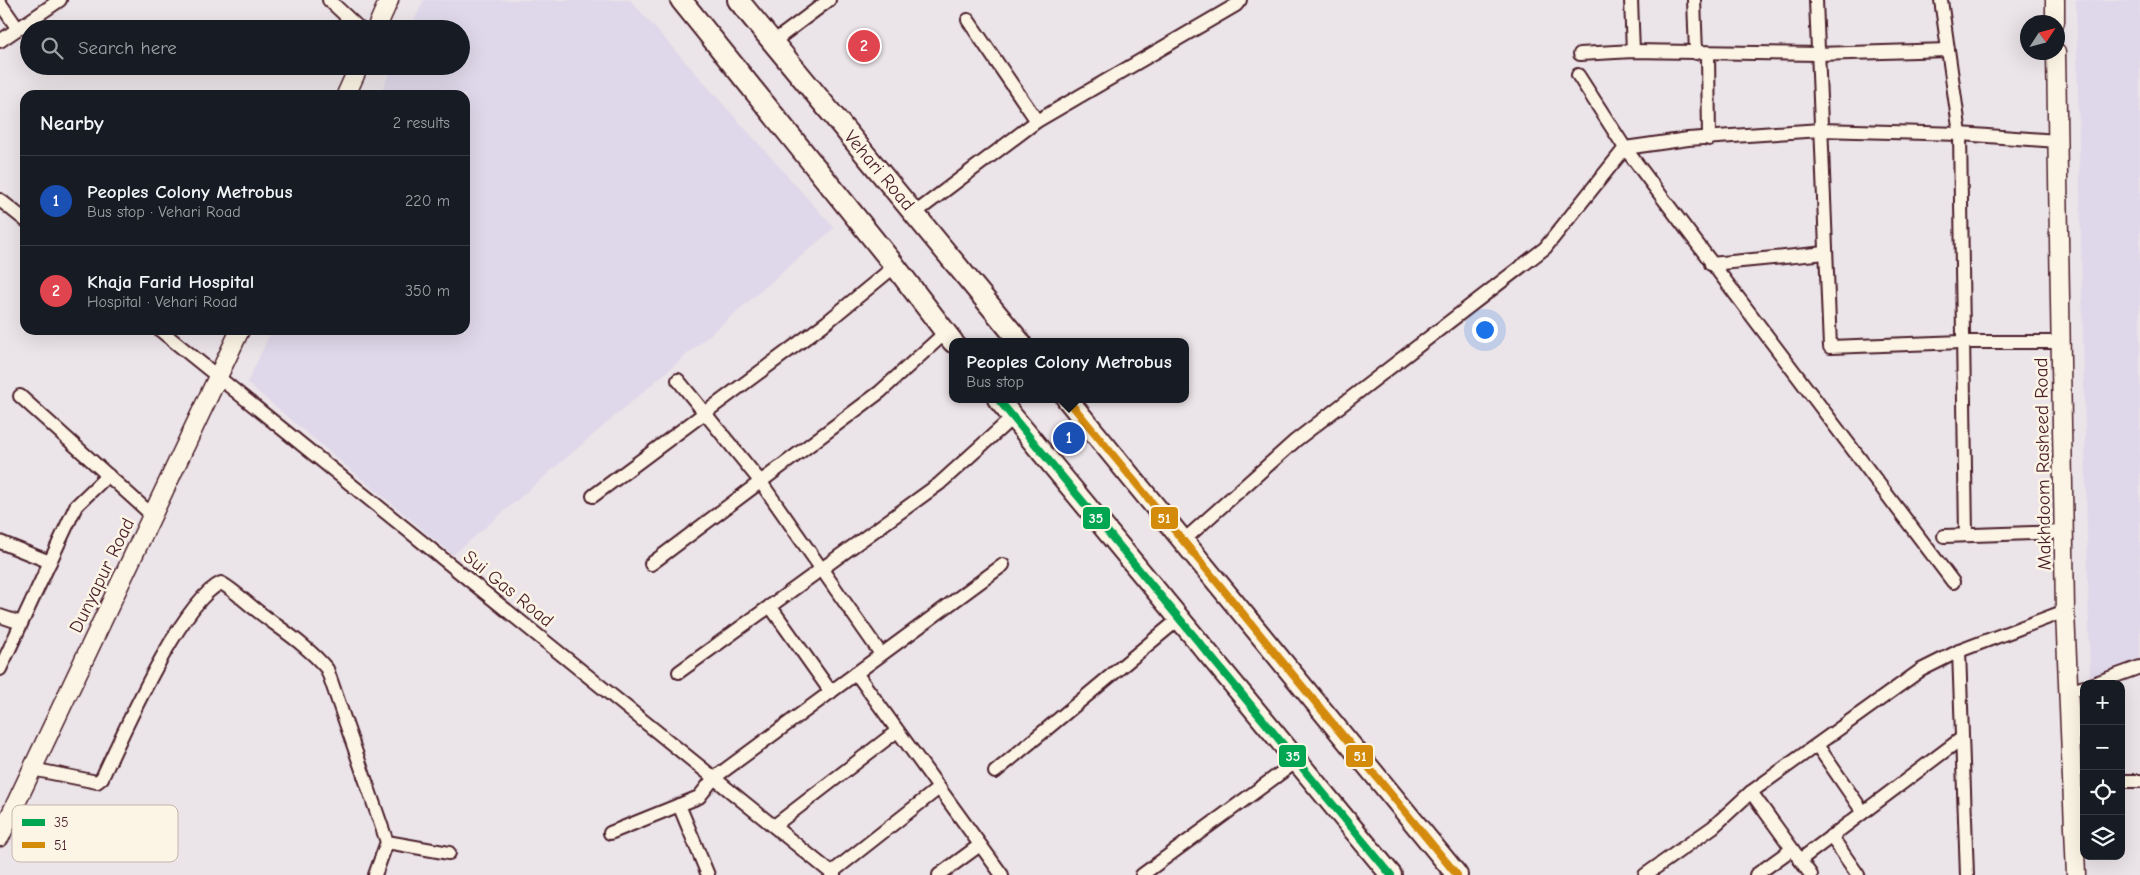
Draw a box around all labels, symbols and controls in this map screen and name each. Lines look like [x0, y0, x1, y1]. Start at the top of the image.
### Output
north arrow [2020, 15, 2065, 60]
search box [20, 20, 470, 75]
pin: 2 [848, 27, 880, 65]
icon: search [38, 34, 66, 62]
text: Search here [78, 37, 177, 59]
text: Nearby [40, 111, 104, 135]
text: 2 results [393, 114, 450, 132]
street label: Vehari Road [839, 126, 919, 215]
text: Peoples Colony Metrobus [87, 181, 293, 203]
text: 1 [53, 192, 59, 210]
text: 220 m [405, 192, 450, 210]
text: Bus stop · Vehari Road [87, 203, 241, 221]
text: Khaja Farid Hospital [87, 271, 254, 293]
text: 2 [52, 282, 60, 300]
text: 350 m [405, 282, 450, 300]
text: Hospital · Vehari Road [87, 293, 237, 311]
your location [1472, 317, 1498, 343]
popup [949, 338, 1189, 403]
text: Peoples Colony Metrobus [966, 351, 1172, 373]
street label: Makhdoom Rasheed Road [2030, 357, 2056, 571]
text: Bus stop [966, 373, 1024, 391]
pin: 1 [1053, 419, 1085, 457]
line badge: 35 [1082, 506, 1111, 530]
line badge: 51 [1150, 506, 1179, 530]
text: 35 [1089, 510, 1103, 527]
text: 51 [1158, 510, 1170, 527]
street label: Dunyapur Road [65, 514, 139, 636]
street label: Sui Gas Road [459, 546, 558, 632]
map controls [2080, 680, 2125, 860]
button: + [2080, 680, 2125, 725]
button: − [2080, 725, 2125, 770]
line badge: 35 [1278, 744, 1307, 768]
line badge: 51 [1345, 744, 1374, 768]
text: 35 [1286, 748, 1300, 765]
text: 51 [1354, 748, 1366, 765]
button: locate [2080, 770, 2125, 815]
legend [12, 805, 178, 862]
text: 35 [54, 814, 69, 831]
button: layers [2080, 815, 2125, 860]
text: 51 [54, 837, 67, 854]

